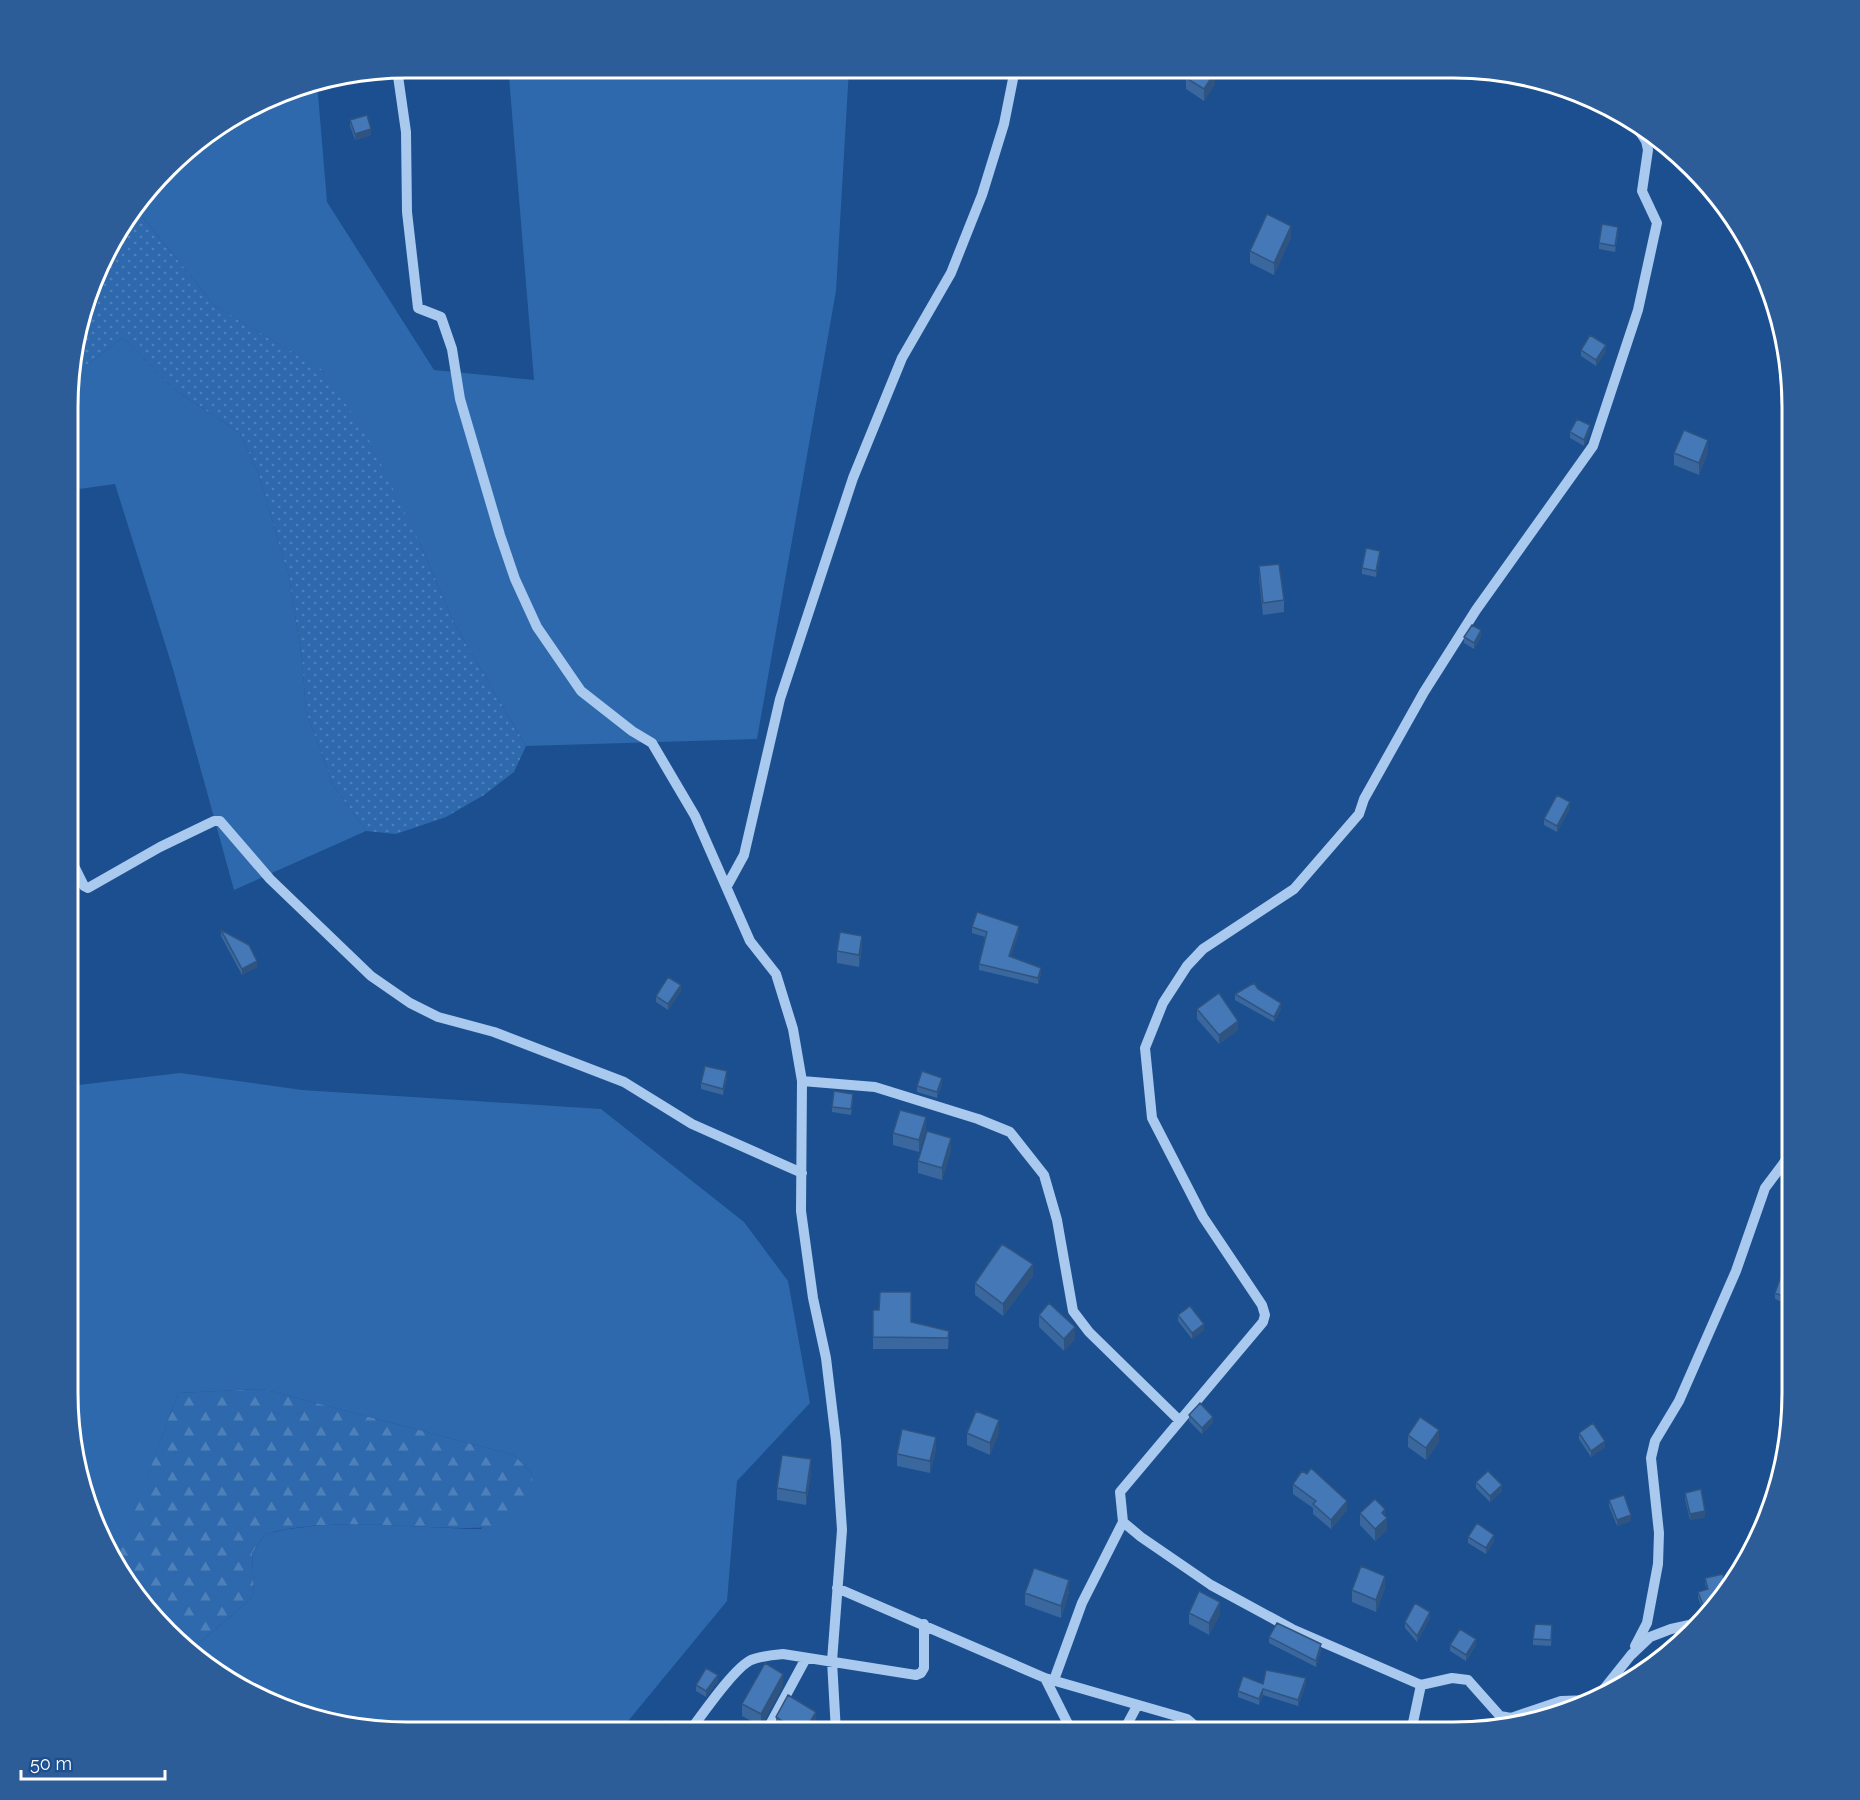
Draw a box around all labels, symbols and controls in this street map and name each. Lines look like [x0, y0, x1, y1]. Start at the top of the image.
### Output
scale bar [21, 1743, 165, 1781]
text: 50 m [30, 1753, 72, 1774]

